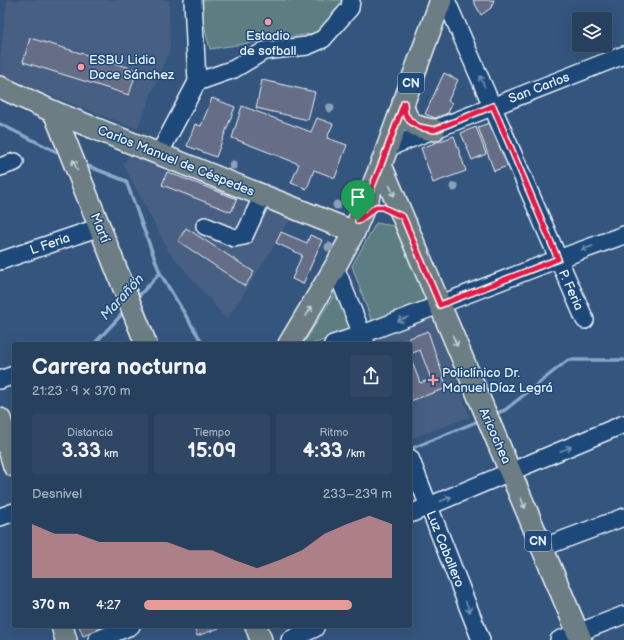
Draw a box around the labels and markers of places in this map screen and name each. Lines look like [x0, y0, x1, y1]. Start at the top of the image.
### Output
marker: Estadio de sofball [263, 17, 273, 27]
place label: Estadio de sofball [240, 28, 297, 59]
place label: ESBU Lidia Doce Sánchez [89, 52, 175, 83]
marker: ESBU Lidia Doce Sánchez [76, 62, 86, 72]
pin [341, 180, 375, 221]
place label: Policlínico Dr. Manuel Díaz Legrá [442, 365, 553, 396]
marker: Policlínico Dr. Manuel Díaz Legrá [427, 374, 439, 386]

